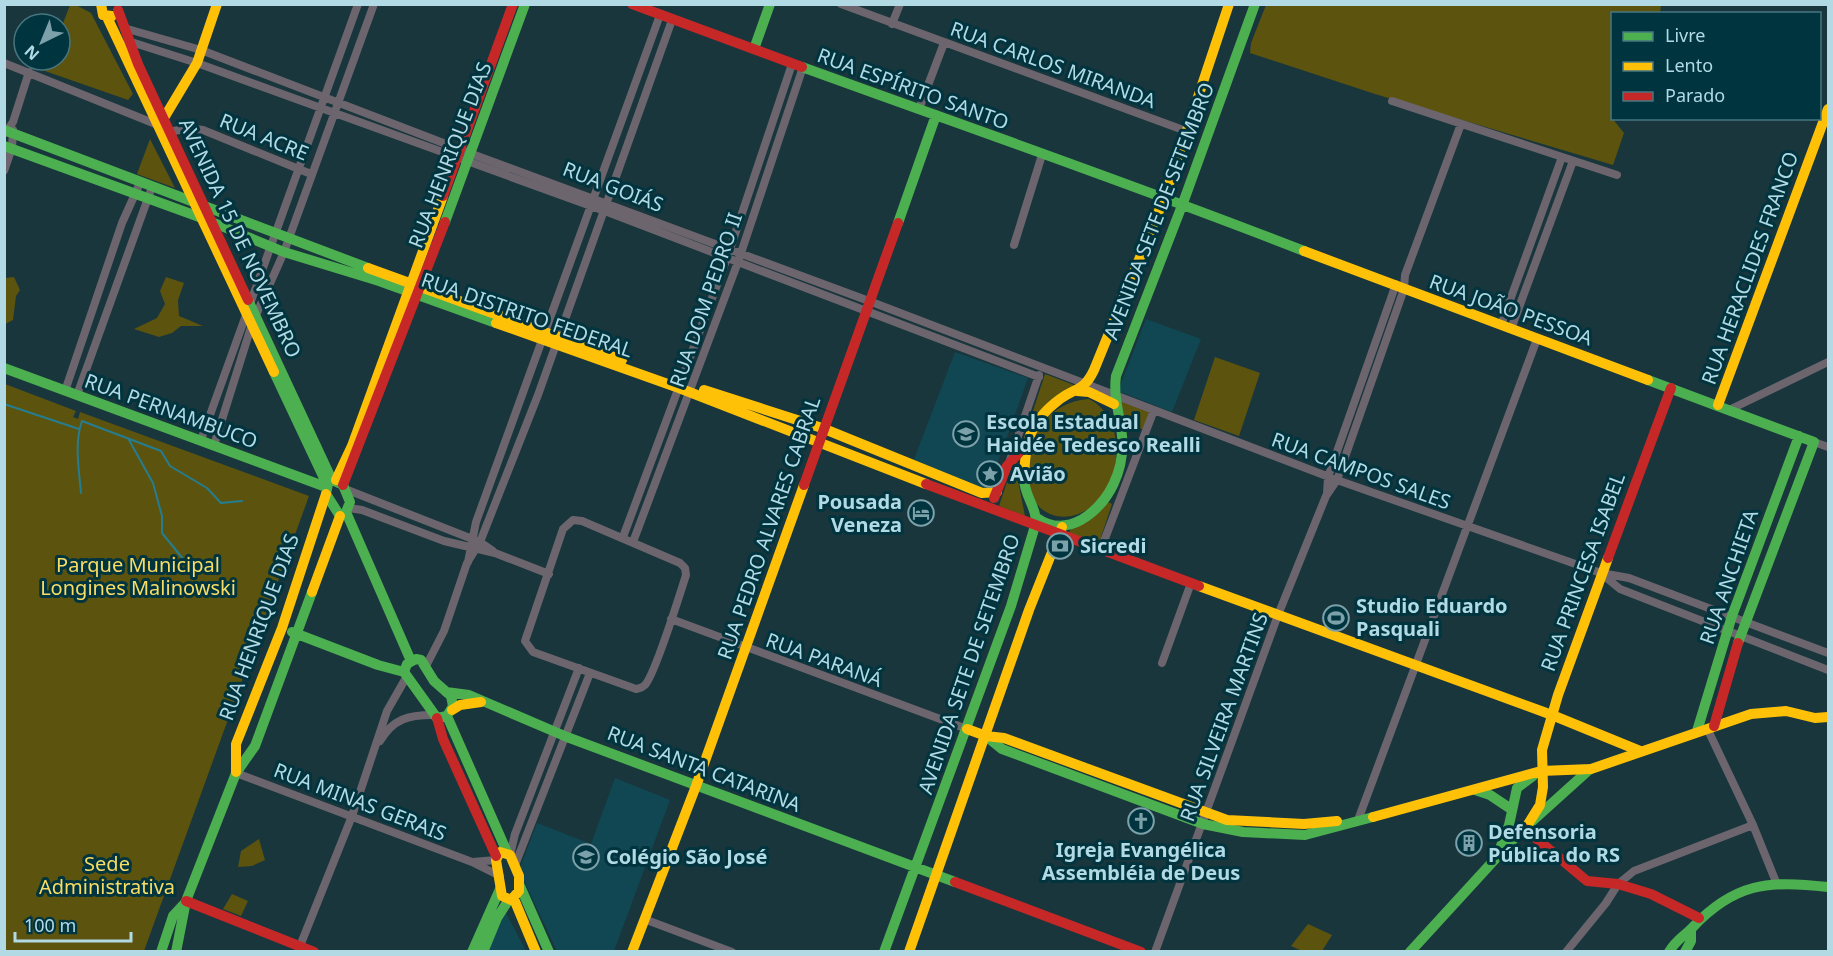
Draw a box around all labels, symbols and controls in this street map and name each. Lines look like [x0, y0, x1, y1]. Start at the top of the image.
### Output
north arrow [12, 12, 72, 72]
legend [1611, 12, 1821, 120]
street label: RUA CARLOS MIRANDA [947, 15, 1160, 114]
text: Livre [1665, 23, 1705, 47]
text: N [20, 40, 44, 65]
street label: RUA ESPÍRITO SANTO [814, 41, 1013, 136]
text: Lento [1665, 53, 1713, 77]
street label: RUA HENRIQUE DIAS [402, 58, 497, 252]
street label: AVENIDA SETE DE SETEMBRO [1097, 78, 1220, 343]
text: Parado [1665, 83, 1725, 107]
street label: RUA ACRE [216, 107, 313, 167]
street label: AVENIDA 15 DE NOVEMBRO [173, 114, 308, 362]
street label: RUA HERACLIDES FRANCO [1695, 148, 1804, 388]
street label: RUA GOIÁS [559, 155, 667, 218]
street label: RUA DOM PEDRO II [663, 209, 748, 391]
street label: RUA DISTRITO FEDERAL [418, 266, 637, 363]
street label: RUA JOÃO PESSOA [1426, 267, 1597, 352]
street label: RUA PERNAMBUCO [81, 367, 261, 454]
street label: RUA PEDRO ALVARES CABRAL [711, 393, 826, 663]
place label: Escola Estadual Haidée Tedesco Realli [986, 408, 1201, 458]
school or university icon: Escola Estadual Haidée Tedesco Realli [951, 419, 981, 449]
street label: RUA CAMPOS SALES [1268, 426, 1454, 515]
place icon: Avião [975, 459, 1005, 489]
place label: Avião [1010, 460, 1066, 487]
street label: RUA PRINCESA ISABEL [1534, 469, 1631, 675]
place label: Pousada Veneza [817, 488, 902, 538]
hotel icon: Pousada Veneza [906, 498, 936, 528]
street label: RUA ANCHIETA [1693, 506, 1764, 648]
street label: RUA HENRIQUE DIAS [212, 530, 305, 724]
street label: AVENIDA SETE DE SETEMBRO [911, 530, 1026, 797]
bank icon: Sicredi [1045, 531, 1075, 561]
place label: Sicredi [1080, 532, 1146, 559]
park label: Parque Municipal Longines Malinowski [40, 551, 236, 601]
place label: Studio Eduardo Pasquali [1356, 592, 1508, 642]
sports icon: Studio Eduardo Pasquali [1321, 603, 1351, 633]
street label: RUA SILVEIRA MARTINS [1173, 609, 1274, 825]
street label: RUA PARANÁ [762, 626, 886, 693]
street label: RUA SANTA CATARINA [604, 719, 805, 818]
street label: RUA MINAS GERAIS [270, 756, 450, 847]
church icon: Igreja Evangélica Assembléia de Deus [1126, 806, 1156, 836]
place label: Defensoria Pública do RS [1488, 818, 1620, 868]
building icon: Defensoria Pública do RS [1454, 828, 1484, 858]
place label: Igreja Evangélica Assembléia de Deus [1042, 836, 1240, 886]
school or university icon: Colégio São José [571, 842, 601, 872]
place label: Colégio São José [606, 843, 767, 870]
park label: Sede Administrativa [39, 850, 175, 900]
scale bar [15, 905, 130, 943]
text: 100 m [24, 913, 76, 937]

